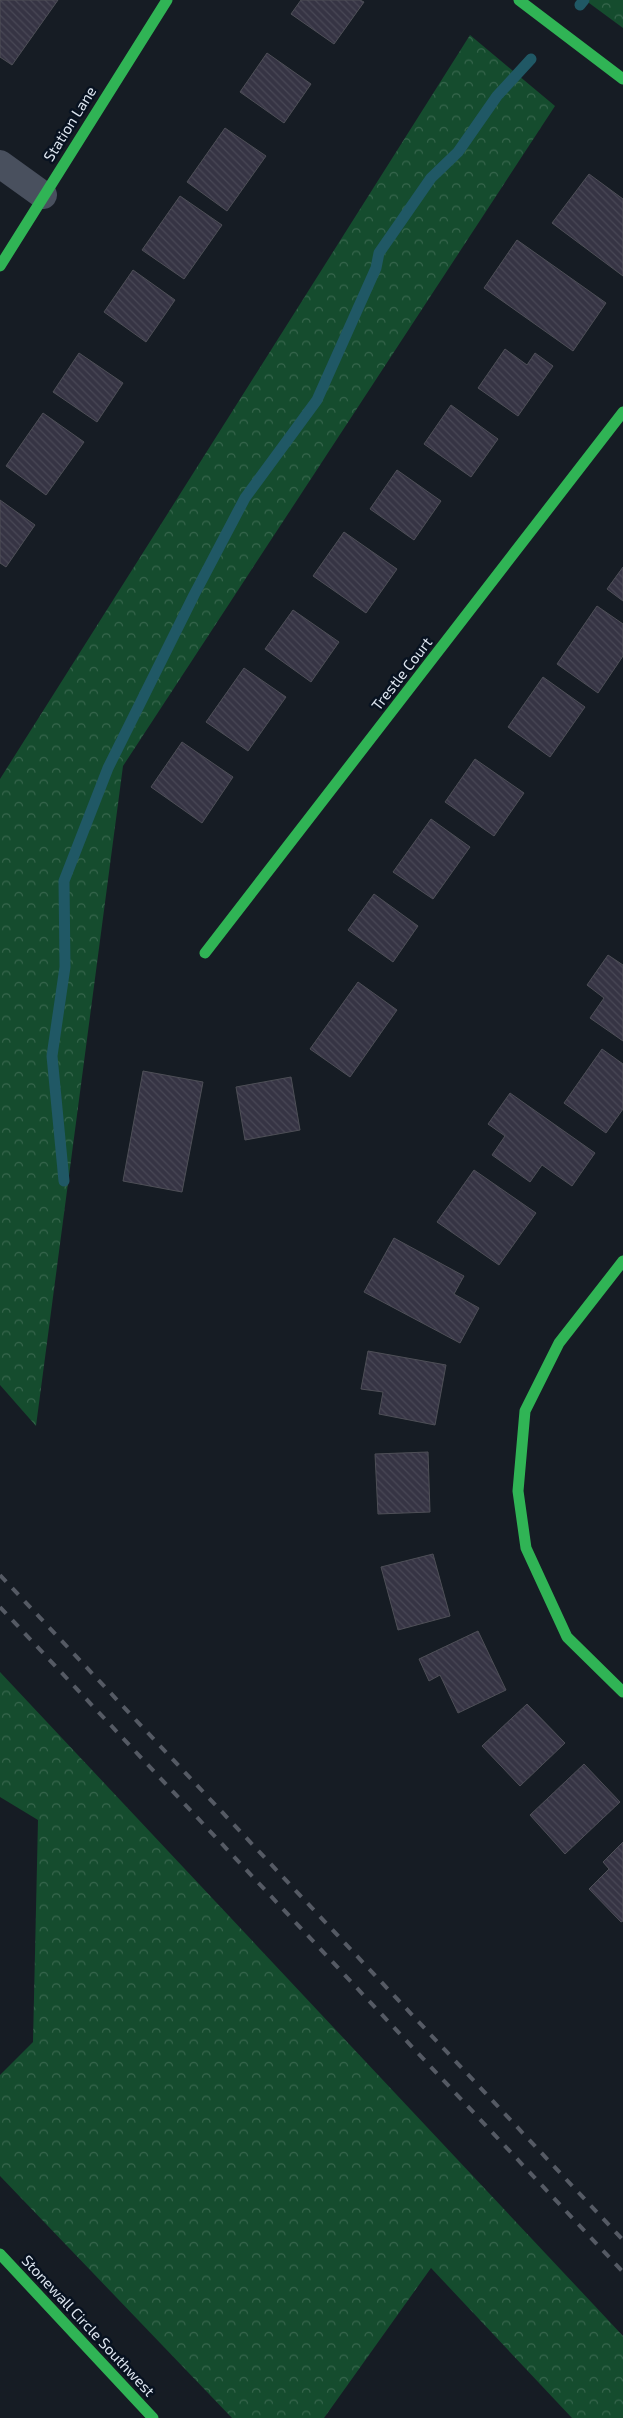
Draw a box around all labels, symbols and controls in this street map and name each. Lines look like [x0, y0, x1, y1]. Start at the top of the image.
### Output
street label: Station Lane [39, 83, 99, 164]
street label: Trestle Court [367, 633, 435, 713]
street label: Stonewall Circle Southwest [18, 2251, 159, 2400]

